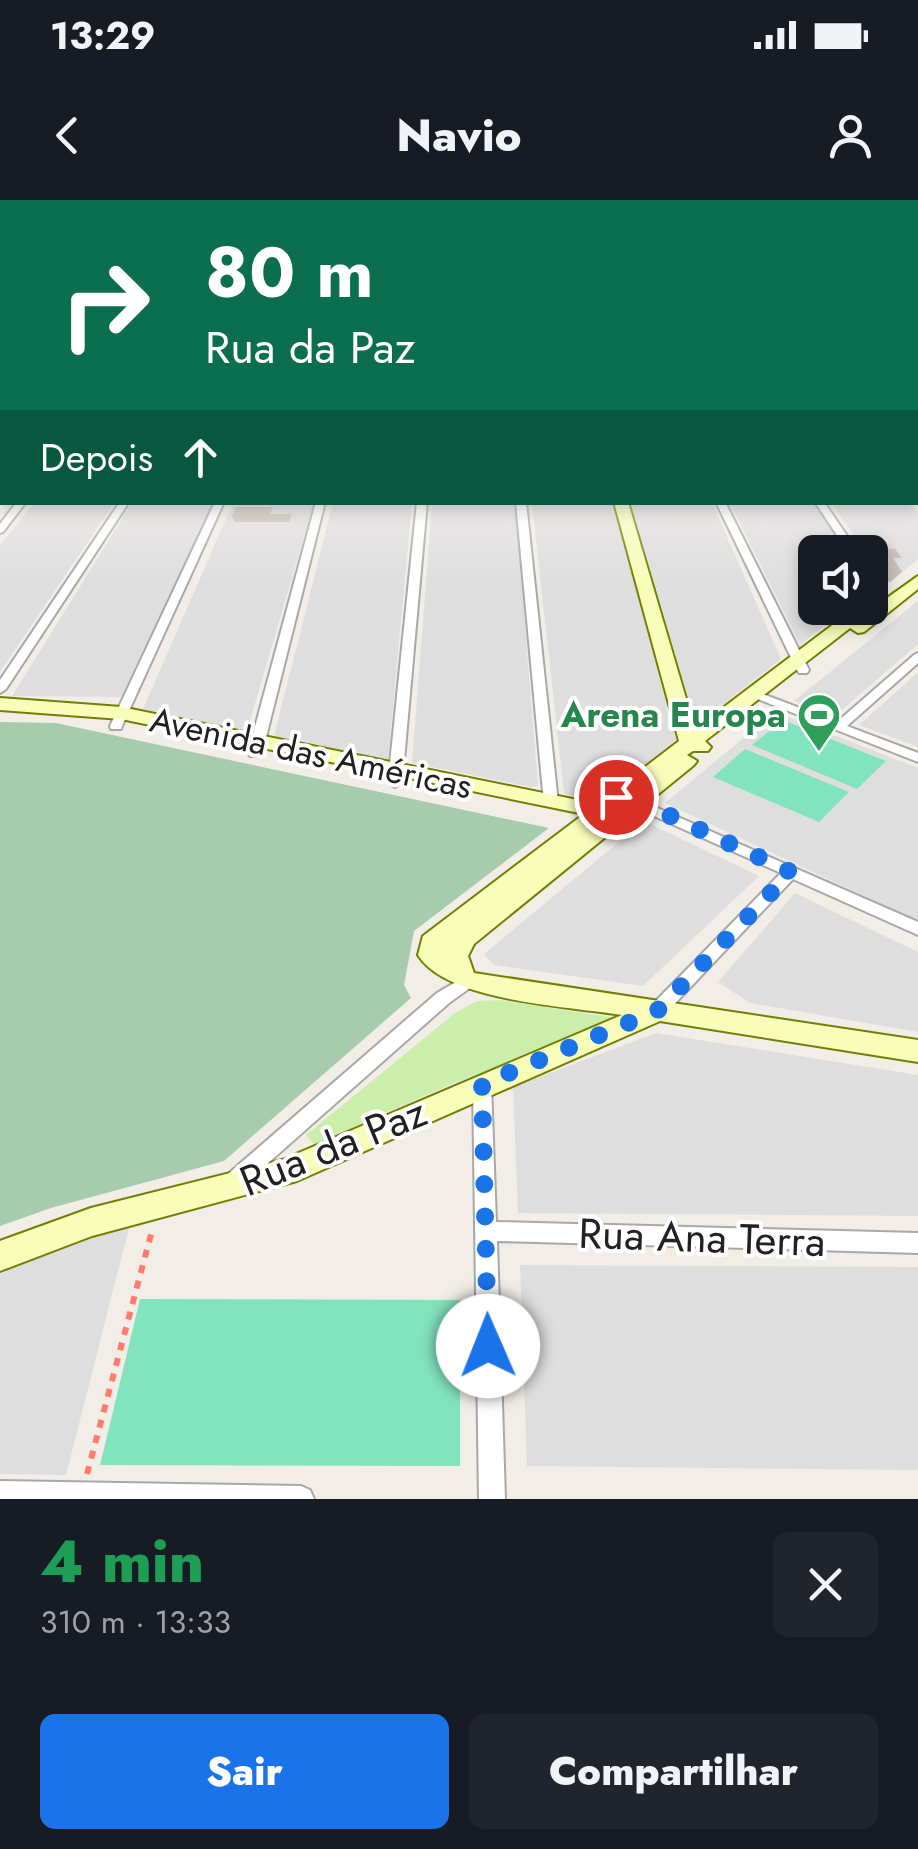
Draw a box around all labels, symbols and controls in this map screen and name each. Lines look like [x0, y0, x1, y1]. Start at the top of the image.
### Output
text: 13:29 [50, 8, 156, 63]
text: Navio [396, 103, 522, 168]
icon: back [40, 108, 95, 163]
icon: person [823, 108, 878, 163]
text: 80 m [205, 222, 374, 323]
icon: right [40, 240, 170, 370]
text: Rua da Paz [205, 315, 415, 380]
text: Depois [40, 430, 153, 485]
icon: ahead [173, 430, 228, 485]
map controls [798, 535, 888, 625]
button: sound [798, 535, 888, 625]
place label: Arena Europa [560, 690, 786, 740]
sports icon: Arena Europa [796, 692, 842, 753]
street label: Avenida das Américas [146, 694, 476, 812]
pin [574, 755, 659, 840]
icon: arrive [589, 770, 644, 825]
street label: Rua da Paz [231, 1081, 436, 1212]
street label: Rua Ana Terra [578, 1203, 826, 1272]
position arrow [436, 1294, 540, 1398]
text: 4 min [40, 1518, 204, 1605]
button: close [773, 1532, 878, 1637]
text: 310 m · 13:33 [40, 1599, 231, 1645]
button: Sair [40, 1714, 449, 1829]
button: Compartilhar [469, 1714, 878, 1829]

